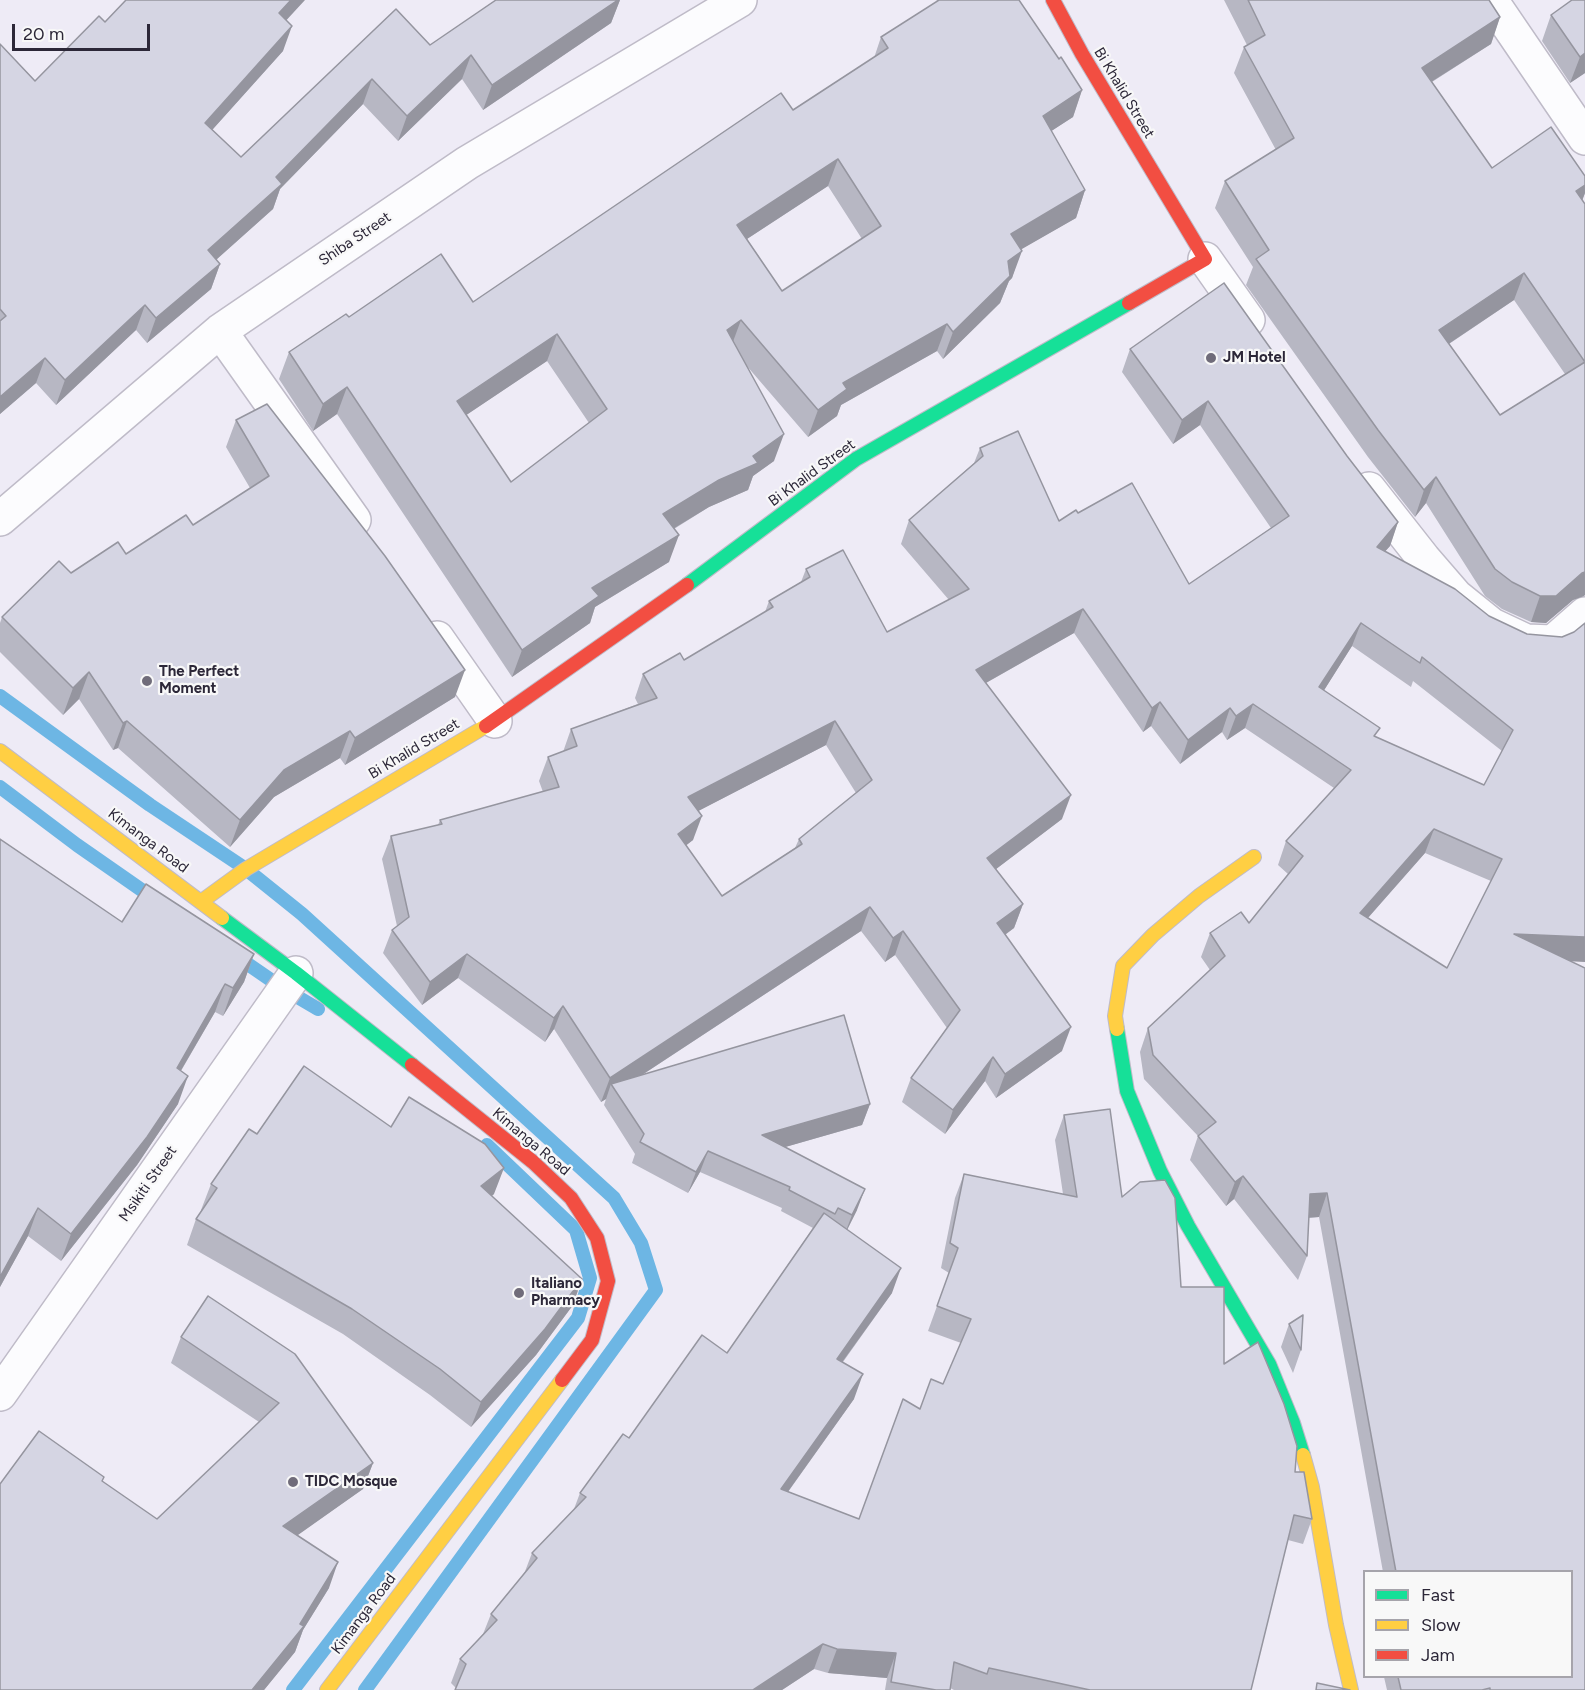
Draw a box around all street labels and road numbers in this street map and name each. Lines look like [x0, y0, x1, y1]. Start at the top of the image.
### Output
street label: Bi Khalid Street [1090, 44, 1158, 142]
street label: Shiba Street [315, 208, 395, 270]
street label: Bi Khalid Street [765, 436, 859, 510]
street label: Bi Khalid Street [365, 715, 463, 783]
street label: Kimanga Road [104, 805, 192, 877]
street label: Kimanga Road [488, 1104, 574, 1180]
street label: Msikiti Street [115, 1142, 181, 1226]
street label: Kimanga Road [328, 1570, 400, 1658]

